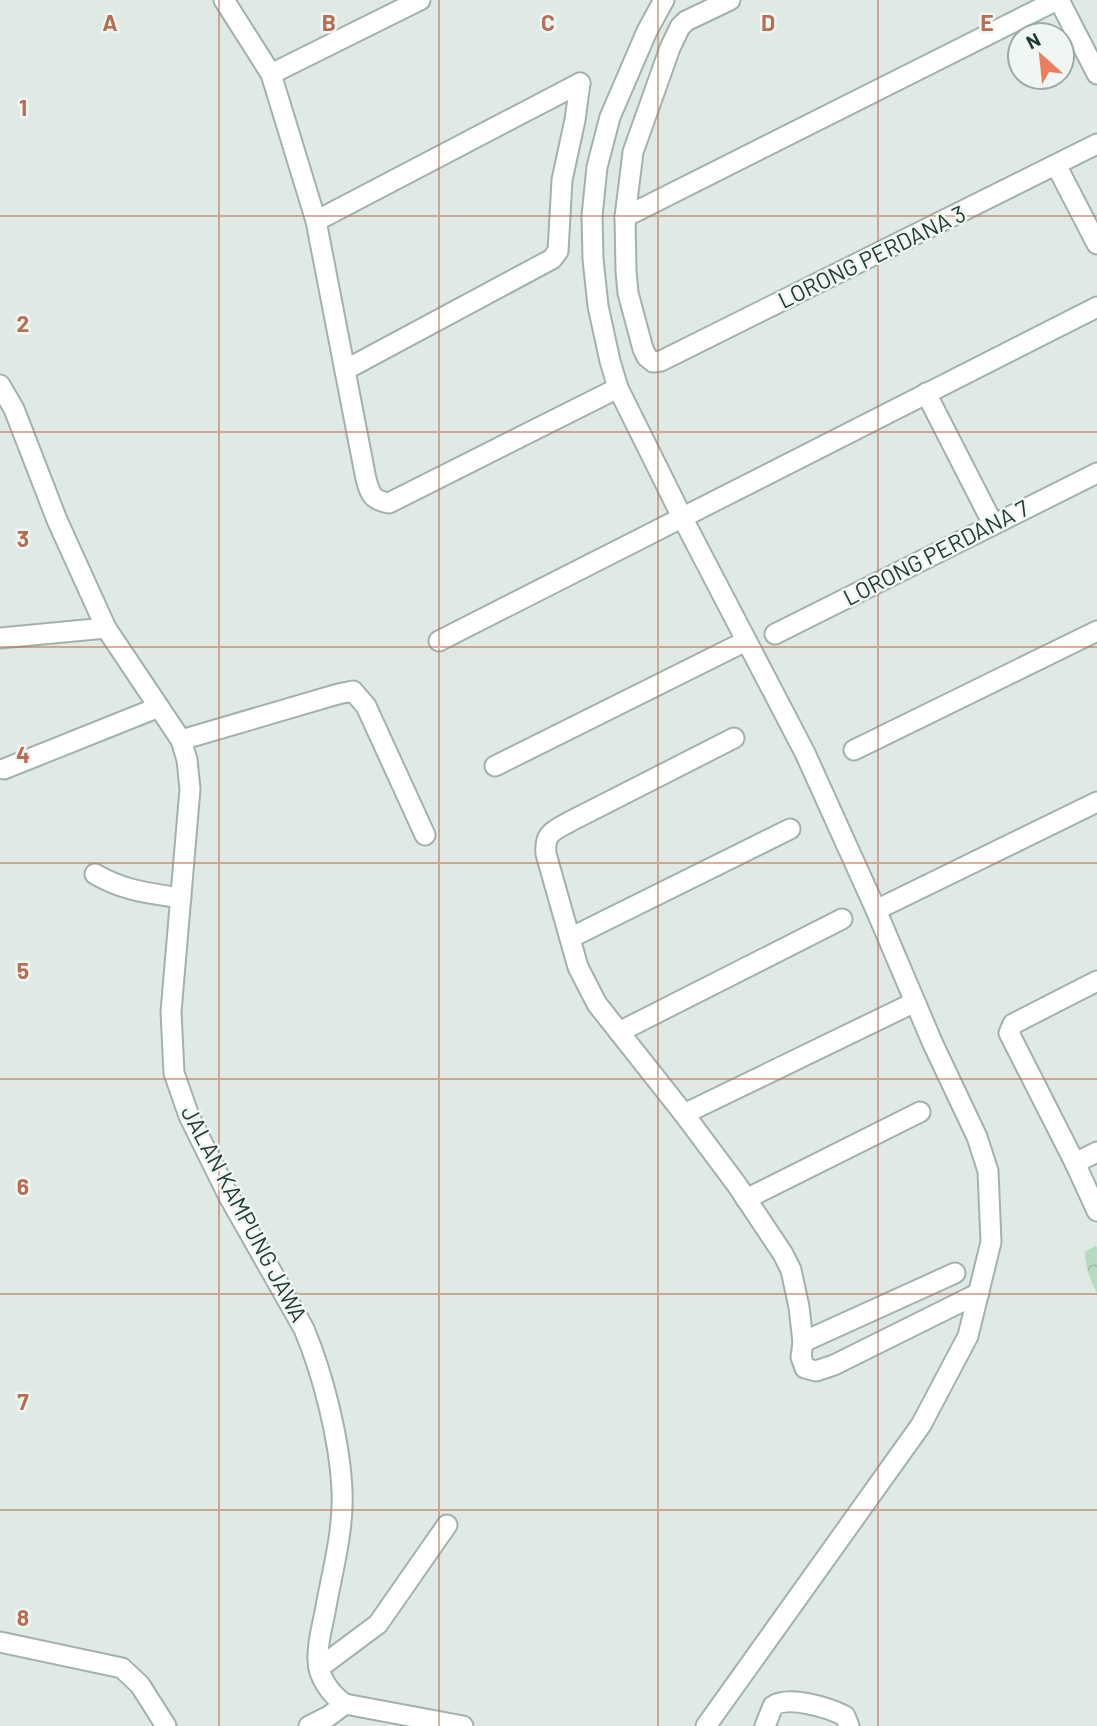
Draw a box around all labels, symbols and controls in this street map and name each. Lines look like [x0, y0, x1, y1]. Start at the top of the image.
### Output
text: A [102, 8, 118, 36]
text: B [322, 8, 336, 36]
text: C [541, 8, 555, 36]
text: D [761, 8, 775, 36]
text: E [980, 8, 994, 36]
north arrow [1006, 21, 1076, 91]
text: N [1022, 27, 1044, 54]
text: 1 [19, 93, 27, 121]
street label: LORONG PERDANA 3 [773, 199, 970, 314]
text: 2 [17, 309, 29, 337]
street label: LORONG PERDANA 7 [838, 493, 1033, 611]
text: 3 [17, 524, 29, 552]
text: 4 [16, 740, 30, 768]
text: 5 [17, 956, 29, 984]
street label: JALAN KAMPUNG JAWA [176, 1101, 314, 1327]
text: 6 [17, 1172, 29, 1200]
text: 7 [17, 1387, 29, 1415]
text: 8 [17, 1603, 29, 1631]

